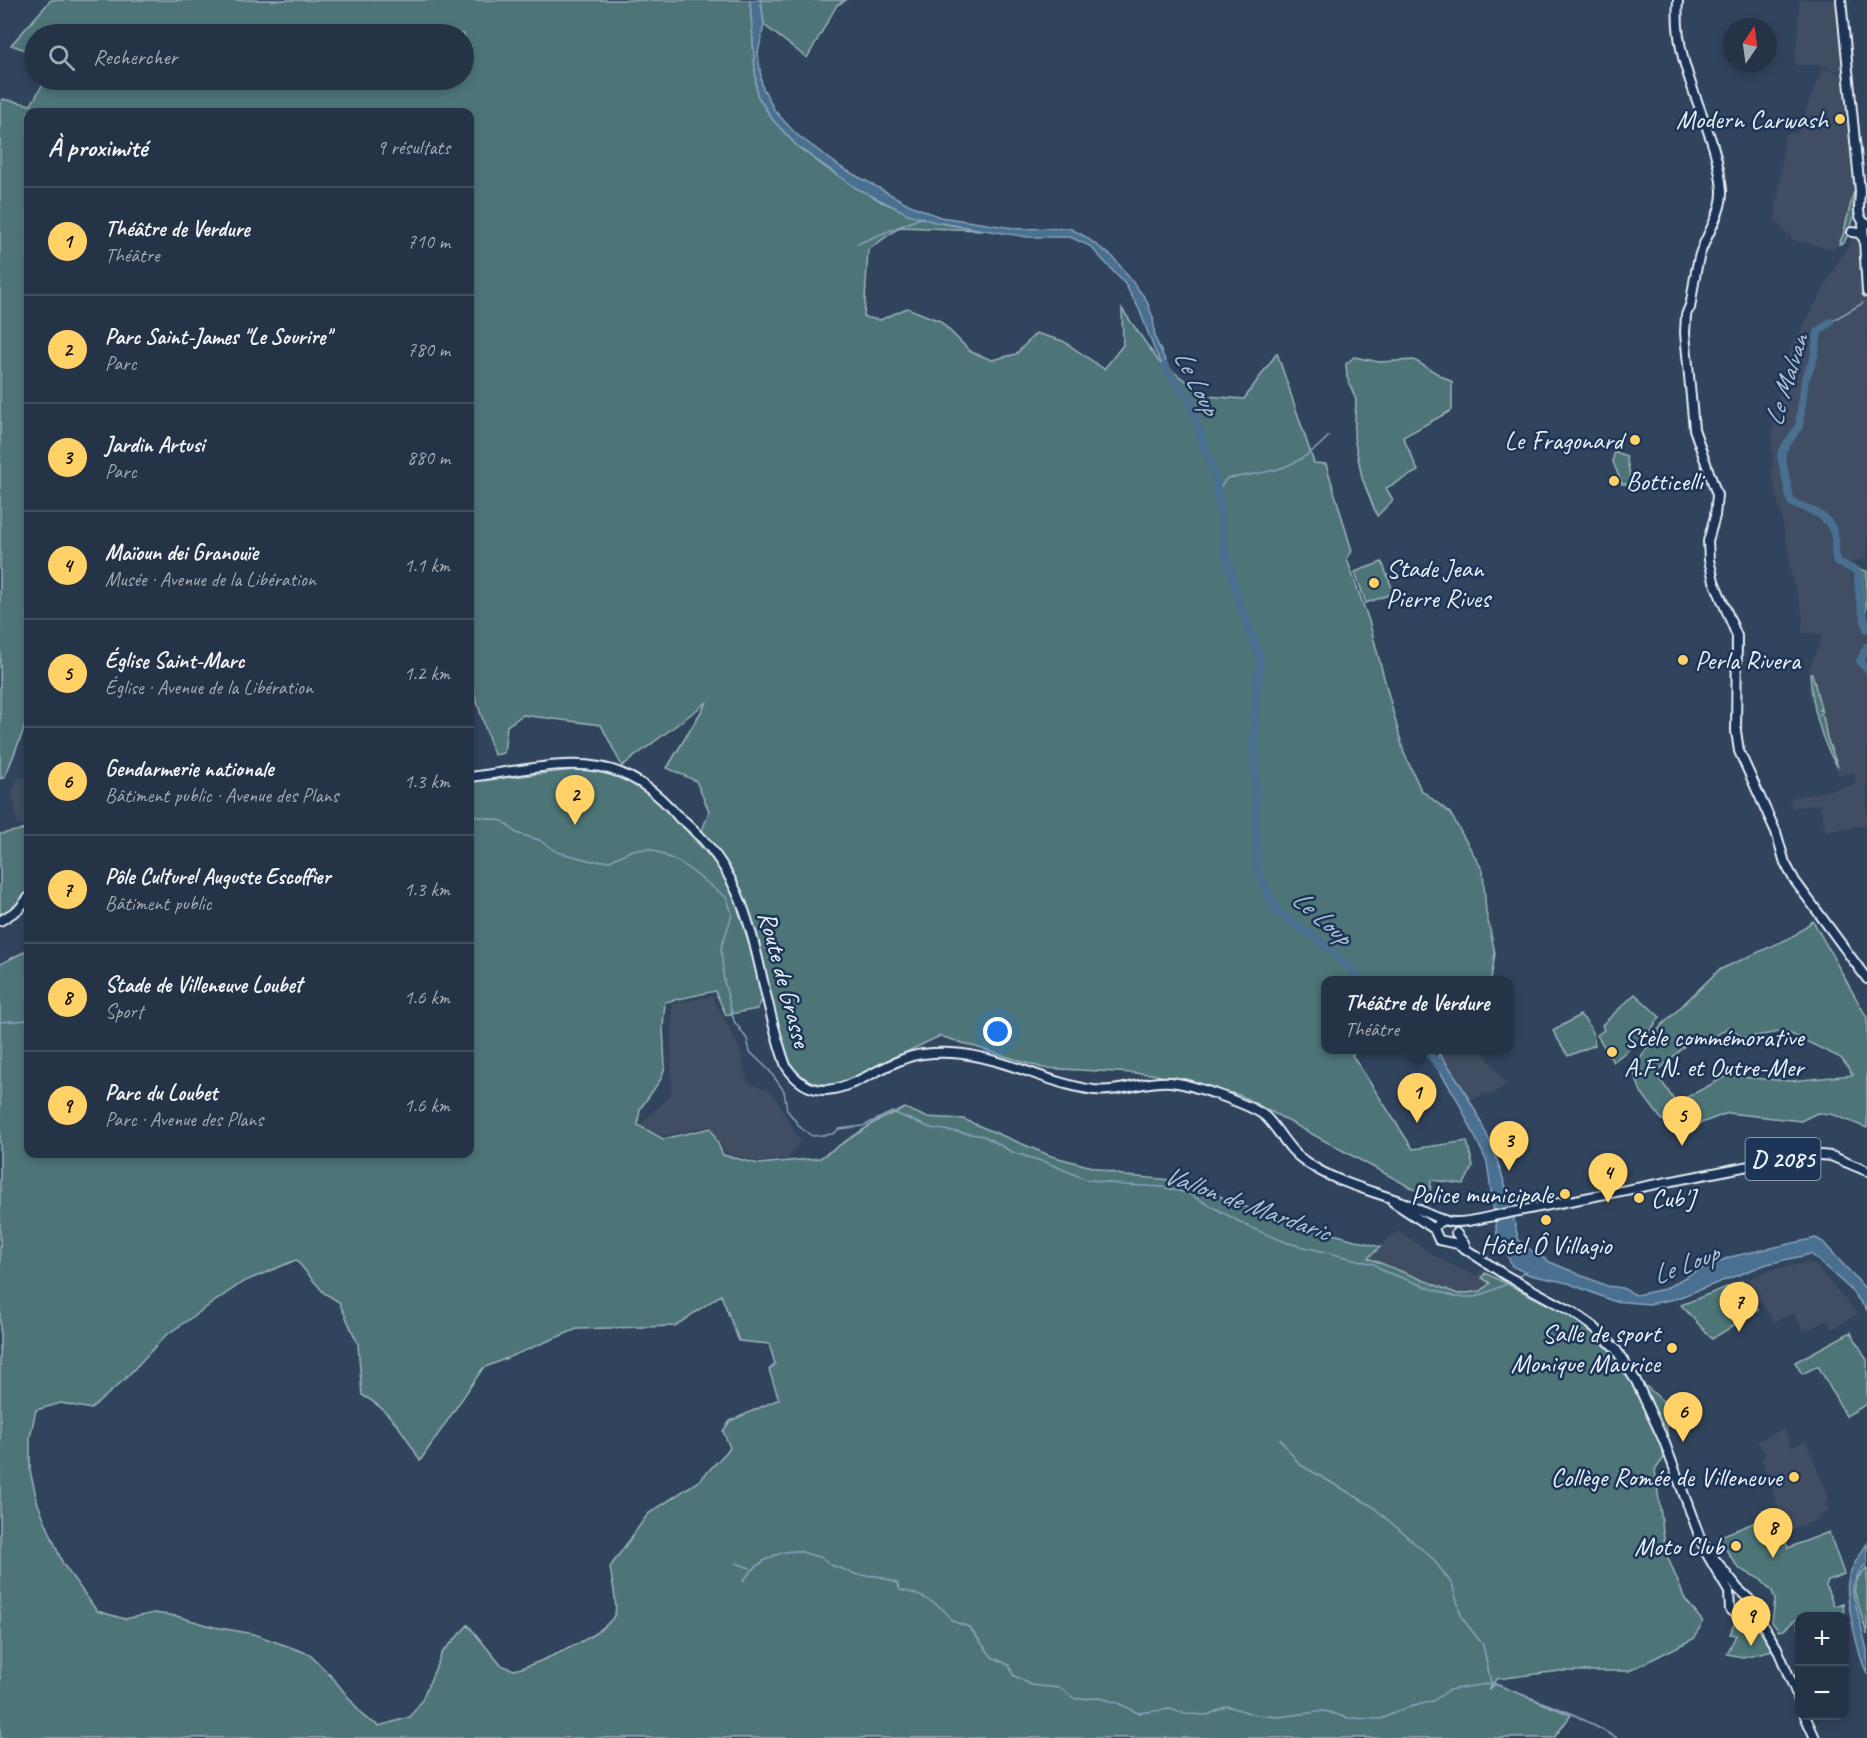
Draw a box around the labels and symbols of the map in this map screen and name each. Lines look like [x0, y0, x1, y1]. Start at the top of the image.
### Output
north arrow [1723, 18, 1777, 72]
place label: Modern Carwash [1676, 103, 1830, 136]
marker: Modern Carwash [1833, 112, 1847, 126]
water label: Le Malvan [1756, 327, 1817, 430]
water label: Le Loup [1166, 344, 1229, 423]
place label: Le Fragonard [1504, 424, 1627, 457]
marker: Le Fragonard [1628, 433, 1642, 447]
place label: Botticelli [1626, 465, 1706, 498]
marker: Botticelli [1607, 474, 1621, 488]
place label: Stade Jean Pierre Rives [1386, 552, 1492, 615]
marker: Stade Jean Pierre Rives [1367, 576, 1381, 590]
place label: Perla Rivera [1695, 644, 1802, 677]
marker: Perla Rivera [1676, 653, 1690, 667]
pin: 2 [556, 776, 594, 825]
water label: Le Loup [1285, 882, 1361, 954]
street label: Route de Grasse [751, 908, 819, 1052]
your location [983, 1017, 1012, 1046]
place label: Stèle commémorative A.F.N. et Outre-Mer [1624, 1021, 1806, 1084]
marker: Stèle commémorative A.F.N. et Outre-Mer [1605, 1045, 1619, 1059]
pin: 1 [1398, 1074, 1436, 1123]
pin: 5 [1662, 1096, 1702, 1146]
pin: 3 [1490, 1122, 1528, 1171]
road number: D 2085 [1746, 1138, 1820, 1180]
pin: 4 [1588, 1154, 1628, 1203]
water label: Vallon de Mardaric [1160, 1157, 1338, 1250]
place label: Police municipale [1411, 1178, 1555, 1211]
place label: Cub'J [1651, 1182, 1699, 1215]
marker: Police municipale [1558, 1187, 1572, 1201]
marker: Cub'J [1632, 1191, 1646, 1205]
marker: Hôtel Ô Villagio [1539, 1213, 1553, 1227]
place label: Hôtel Ô Villagio [1481, 1229, 1613, 1262]
water label: Le Loup [1647, 1235, 1725, 1292]
pin: 7 [1720, 1282, 1758, 1332]
place label: Salle de sport Monique Maurice [1511, 1317, 1662, 1380]
marker: Salle de sport Monique Maurice [1665, 1341, 1679, 1355]
pin: 6 [1664, 1392, 1702, 1442]
place label: Collège Romée de Villeneuve [1551, 1461, 1785, 1494]
marker: Collège Romée de Villeneuve [1787, 1470, 1801, 1484]
pin: 8 [1754, 1508, 1792, 1558]
place label: Moto Club [1634, 1530, 1726, 1563]
marker: Moto Club [1729, 1539, 1743, 1553]
pin: 9 [1732, 1596, 1770, 1646]

